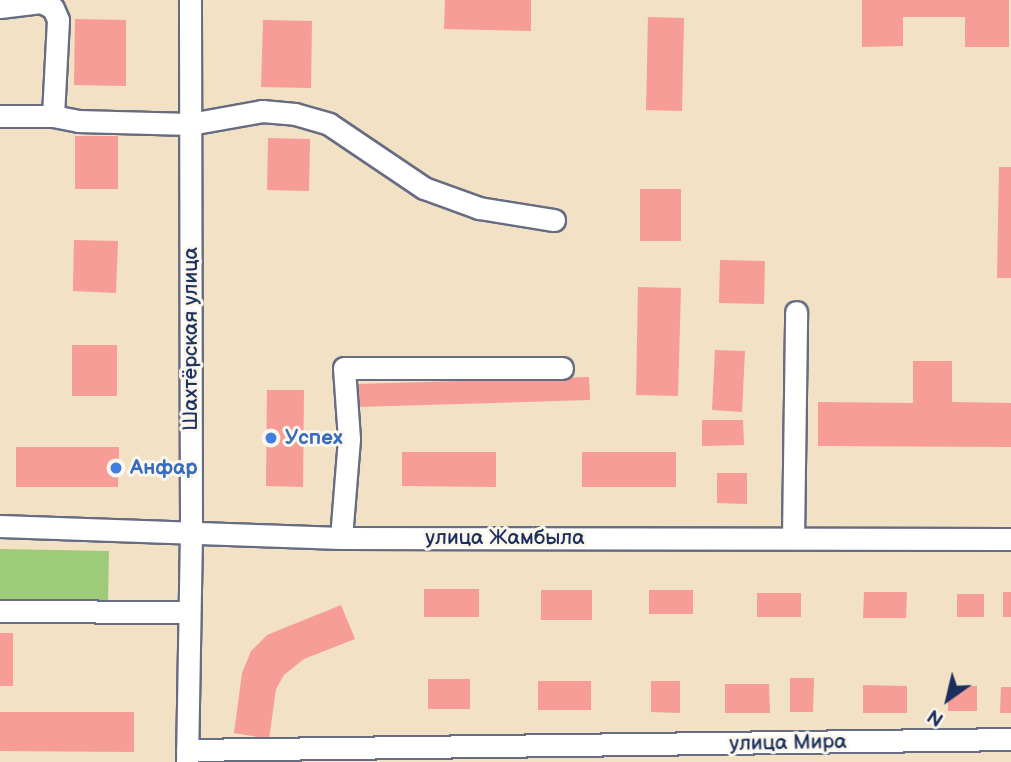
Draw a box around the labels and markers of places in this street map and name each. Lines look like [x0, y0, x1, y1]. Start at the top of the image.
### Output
place label: Успех [285, 425, 342, 451]
marker: Успех [263, 430, 279, 446]
place label: Анфар [130, 455, 198, 481]
marker: Анфар [108, 460, 124, 476]

